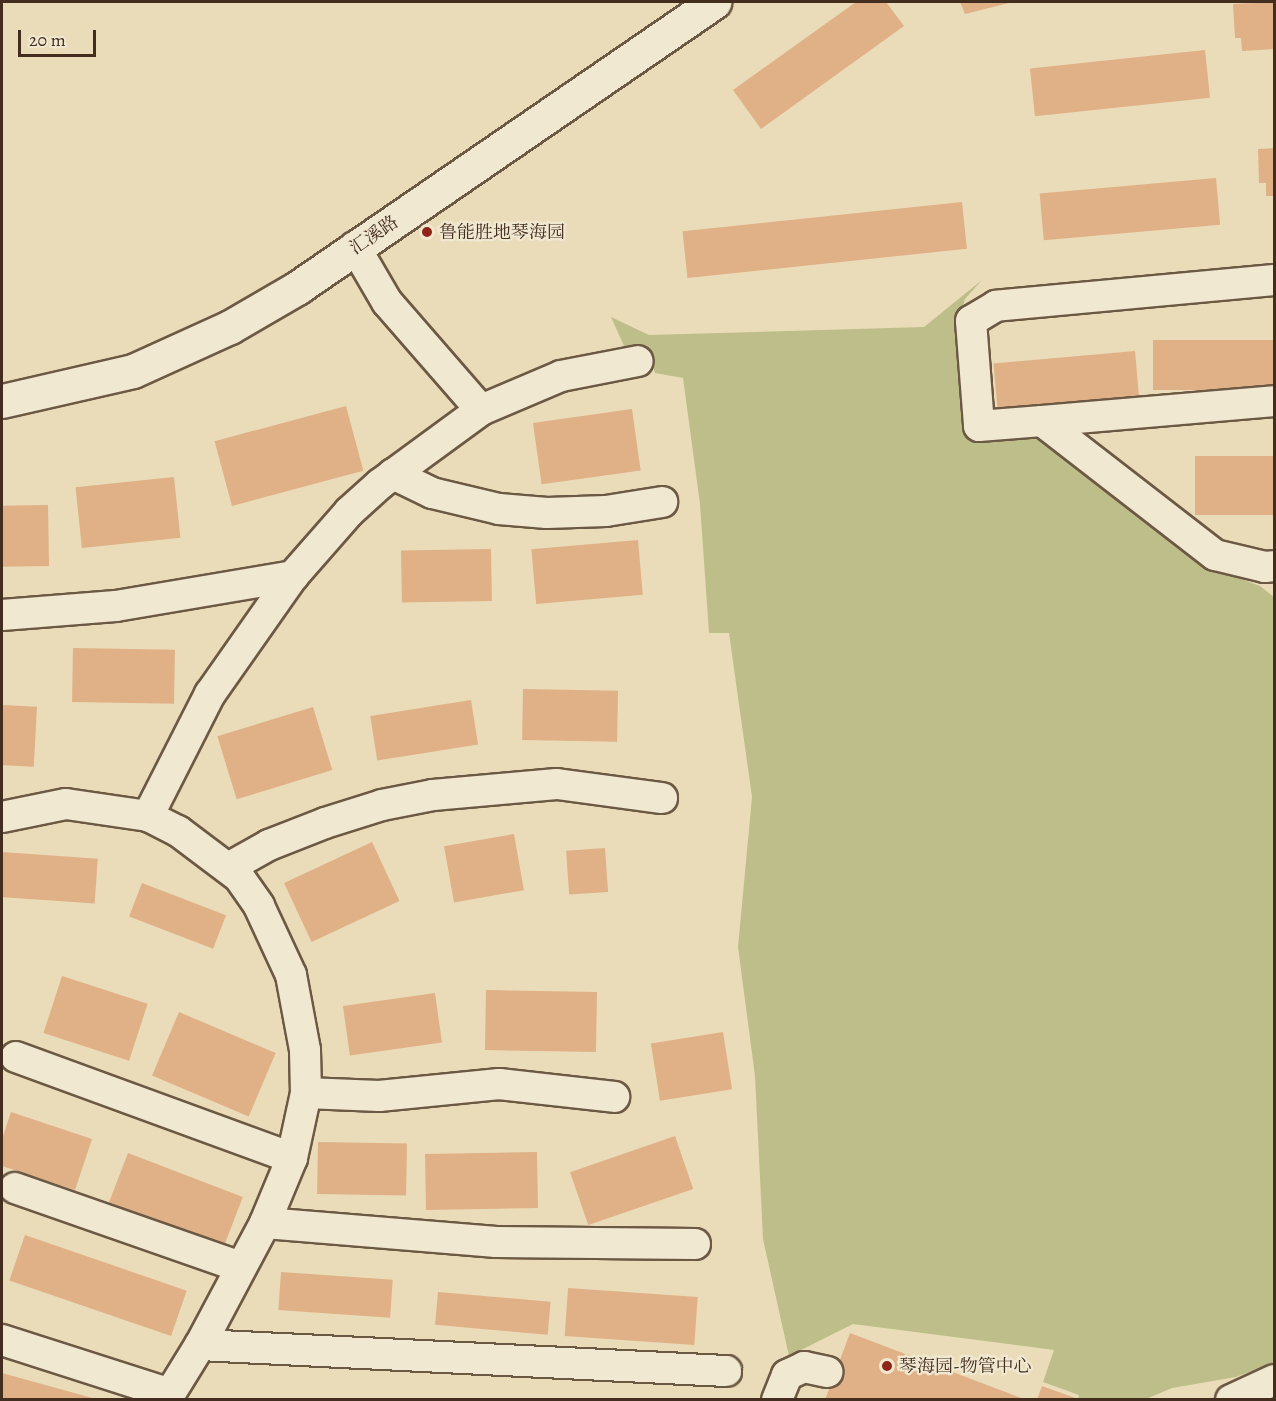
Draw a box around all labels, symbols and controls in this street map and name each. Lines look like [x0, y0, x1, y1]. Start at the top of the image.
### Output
scale bar [21, 18, 99, 56]
text: 20 m [29, 28, 66, 52]
street label: 汇溪路 [346, 211, 402, 259]
place label: 鲁能胜地琴海园 [439, 221, 565, 243]
marker: 鲁能胜地琴海园 [420, 225, 434, 239]
place label: 琴海园-物管中心 [899, 1355, 1032, 1377]
marker: 琴海园-物管中心 [880, 1359, 894, 1373]

